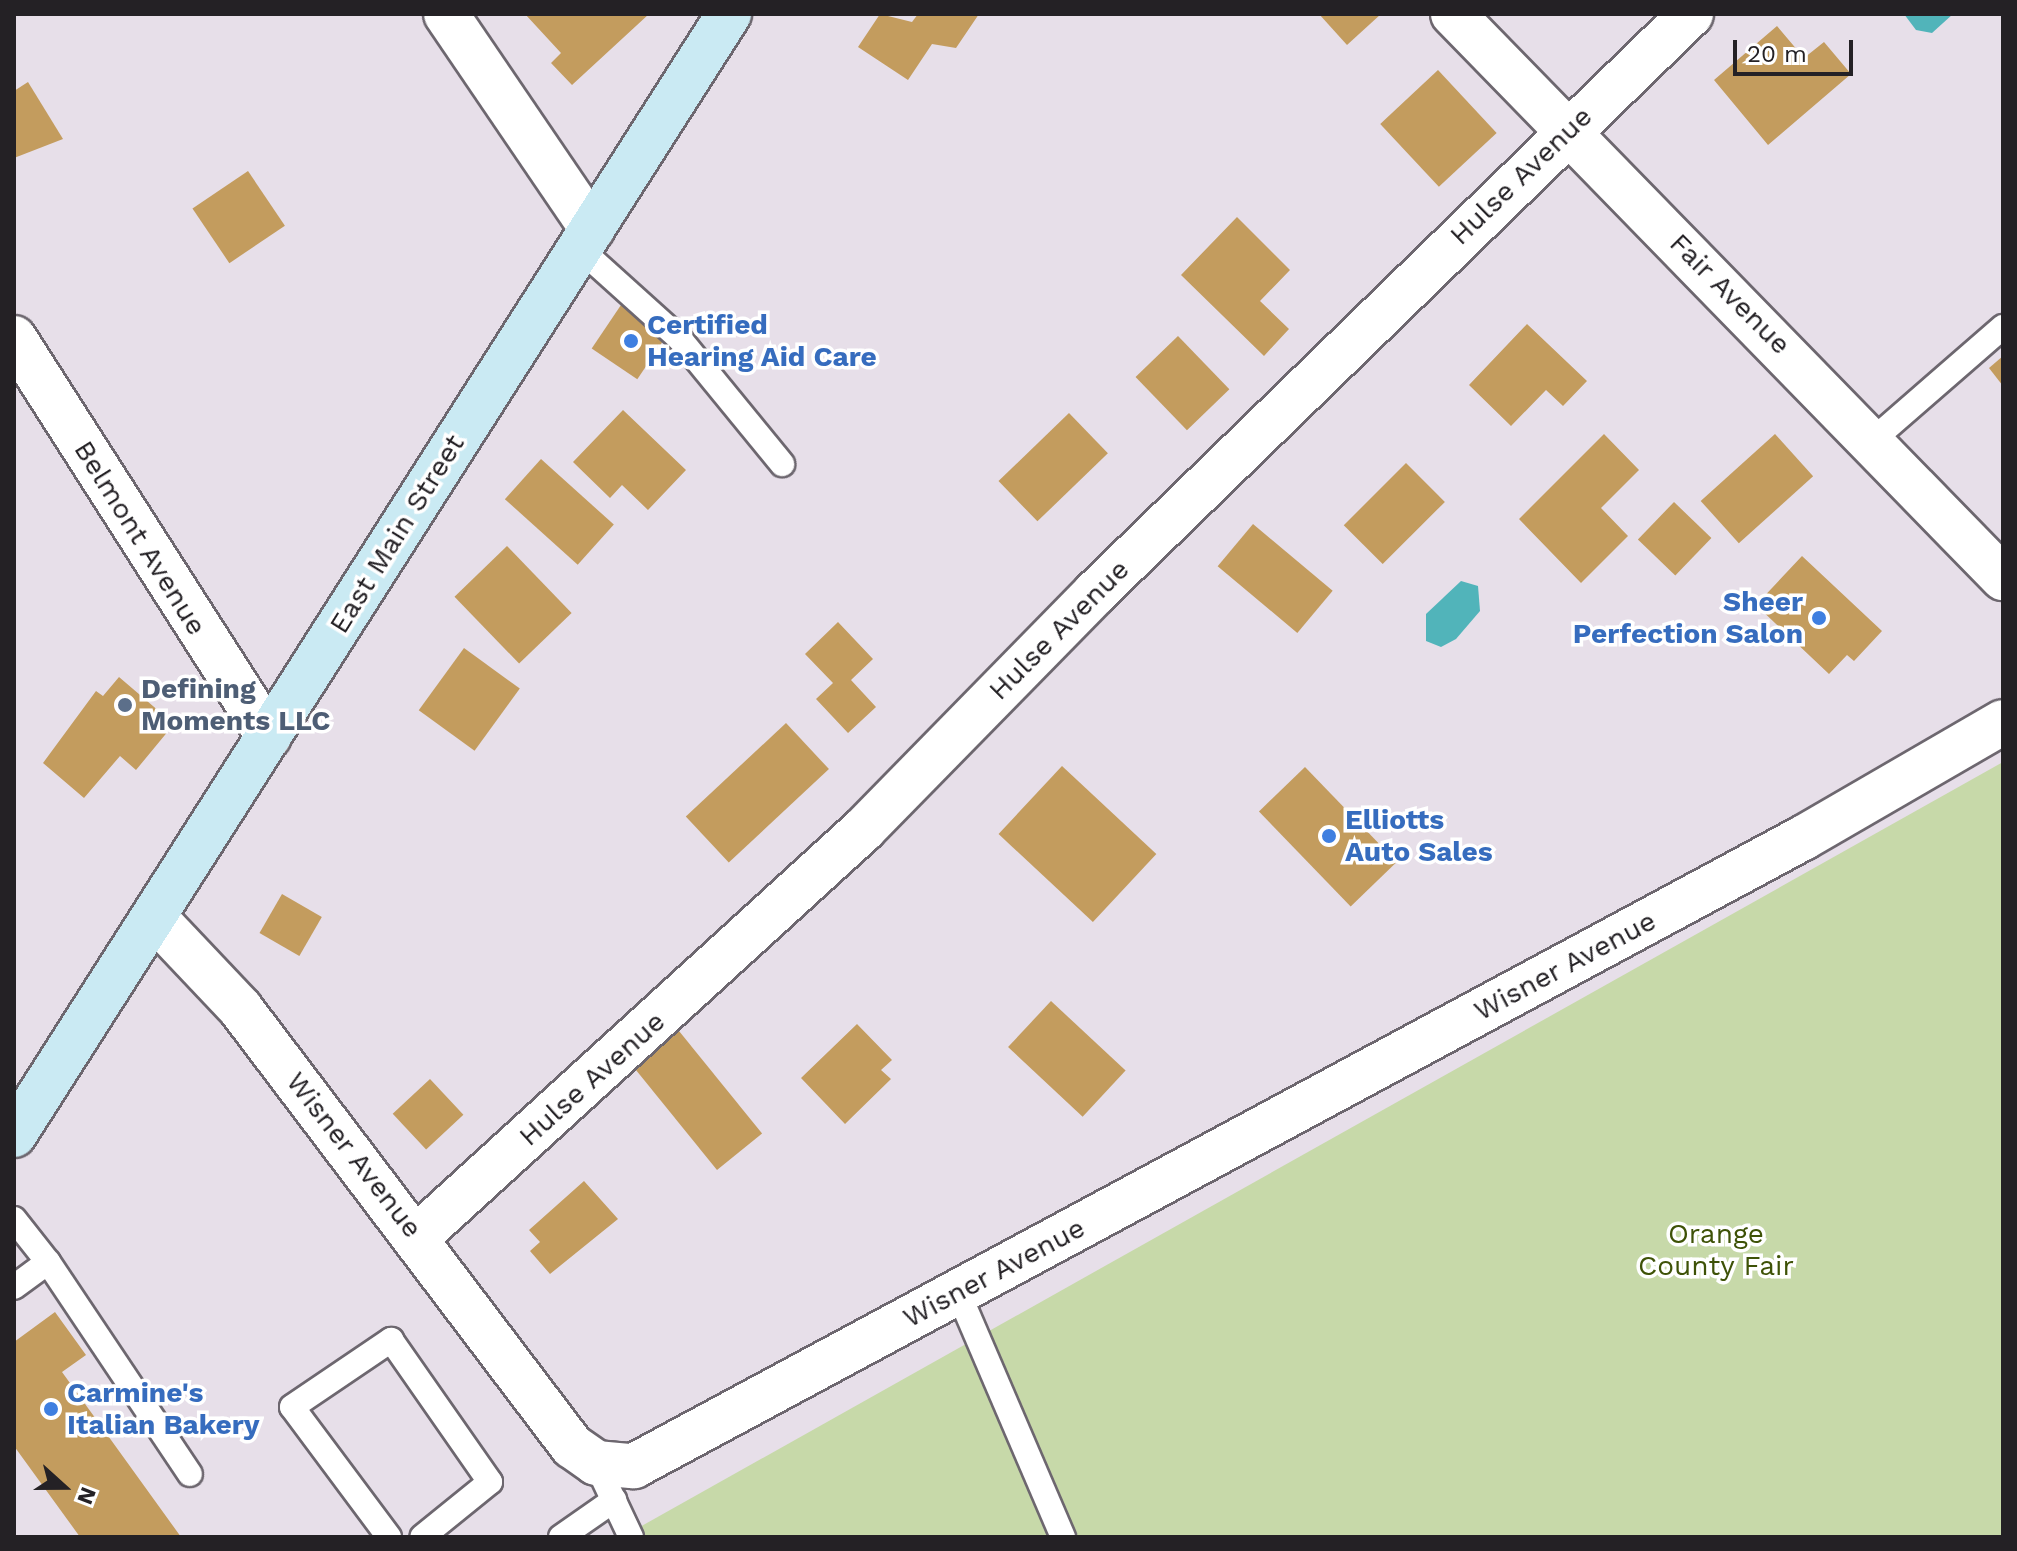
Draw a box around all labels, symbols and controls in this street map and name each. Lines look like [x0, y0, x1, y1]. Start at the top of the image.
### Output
scale bar [1737, 24, 1857, 74]
text: 20 m [1747, 40, 1807, 68]
street label: Hulse Avenue [1443, 99, 1599, 253]
street label: Fair Avenue [1662, 226, 1798, 362]
place label: Certified Hearing Aid Care [647, 308, 877, 374]
marker: Certified Hearing Aid Care [622, 332, 640, 350]
street label: East Main Street [322, 428, 472, 640]
street label: Belmont Avenue [66, 434, 214, 642]
street label: Hulse Avenue [981, 552, 1137, 708]
place label: Sheer Perfection Salon [1573, 585, 1803, 651]
marker: Sheer Perfection Salon [1810, 609, 1828, 627]
place label: Defining Moments LLC [141, 672, 330, 738]
marker: Defining Moments LLC [116, 696, 134, 714]
place label: Elliotts Auto Sales [1345, 803, 1493, 869]
marker: Elliotts Auto Sales [1320, 827, 1338, 845]
street label: Wisner Avenue [1468, 904, 1662, 1028]
street label: Hulse Avenue [512, 1004, 672, 1154]
street label: Wisner Avenue [278, 1065, 430, 1245]
street label: Wisner Avenue [897, 1211, 1091, 1335]
park label: Orange County Fair [1638, 1217, 1794, 1283]
place label: Carmine's Italian Bakery [67, 1376, 260, 1442]
marker: Carmine's Italian Bakery [42, 1400, 60, 1418]
north arrow [24, 1447, 104, 1527]
text: N [72, 1484, 101, 1508]

